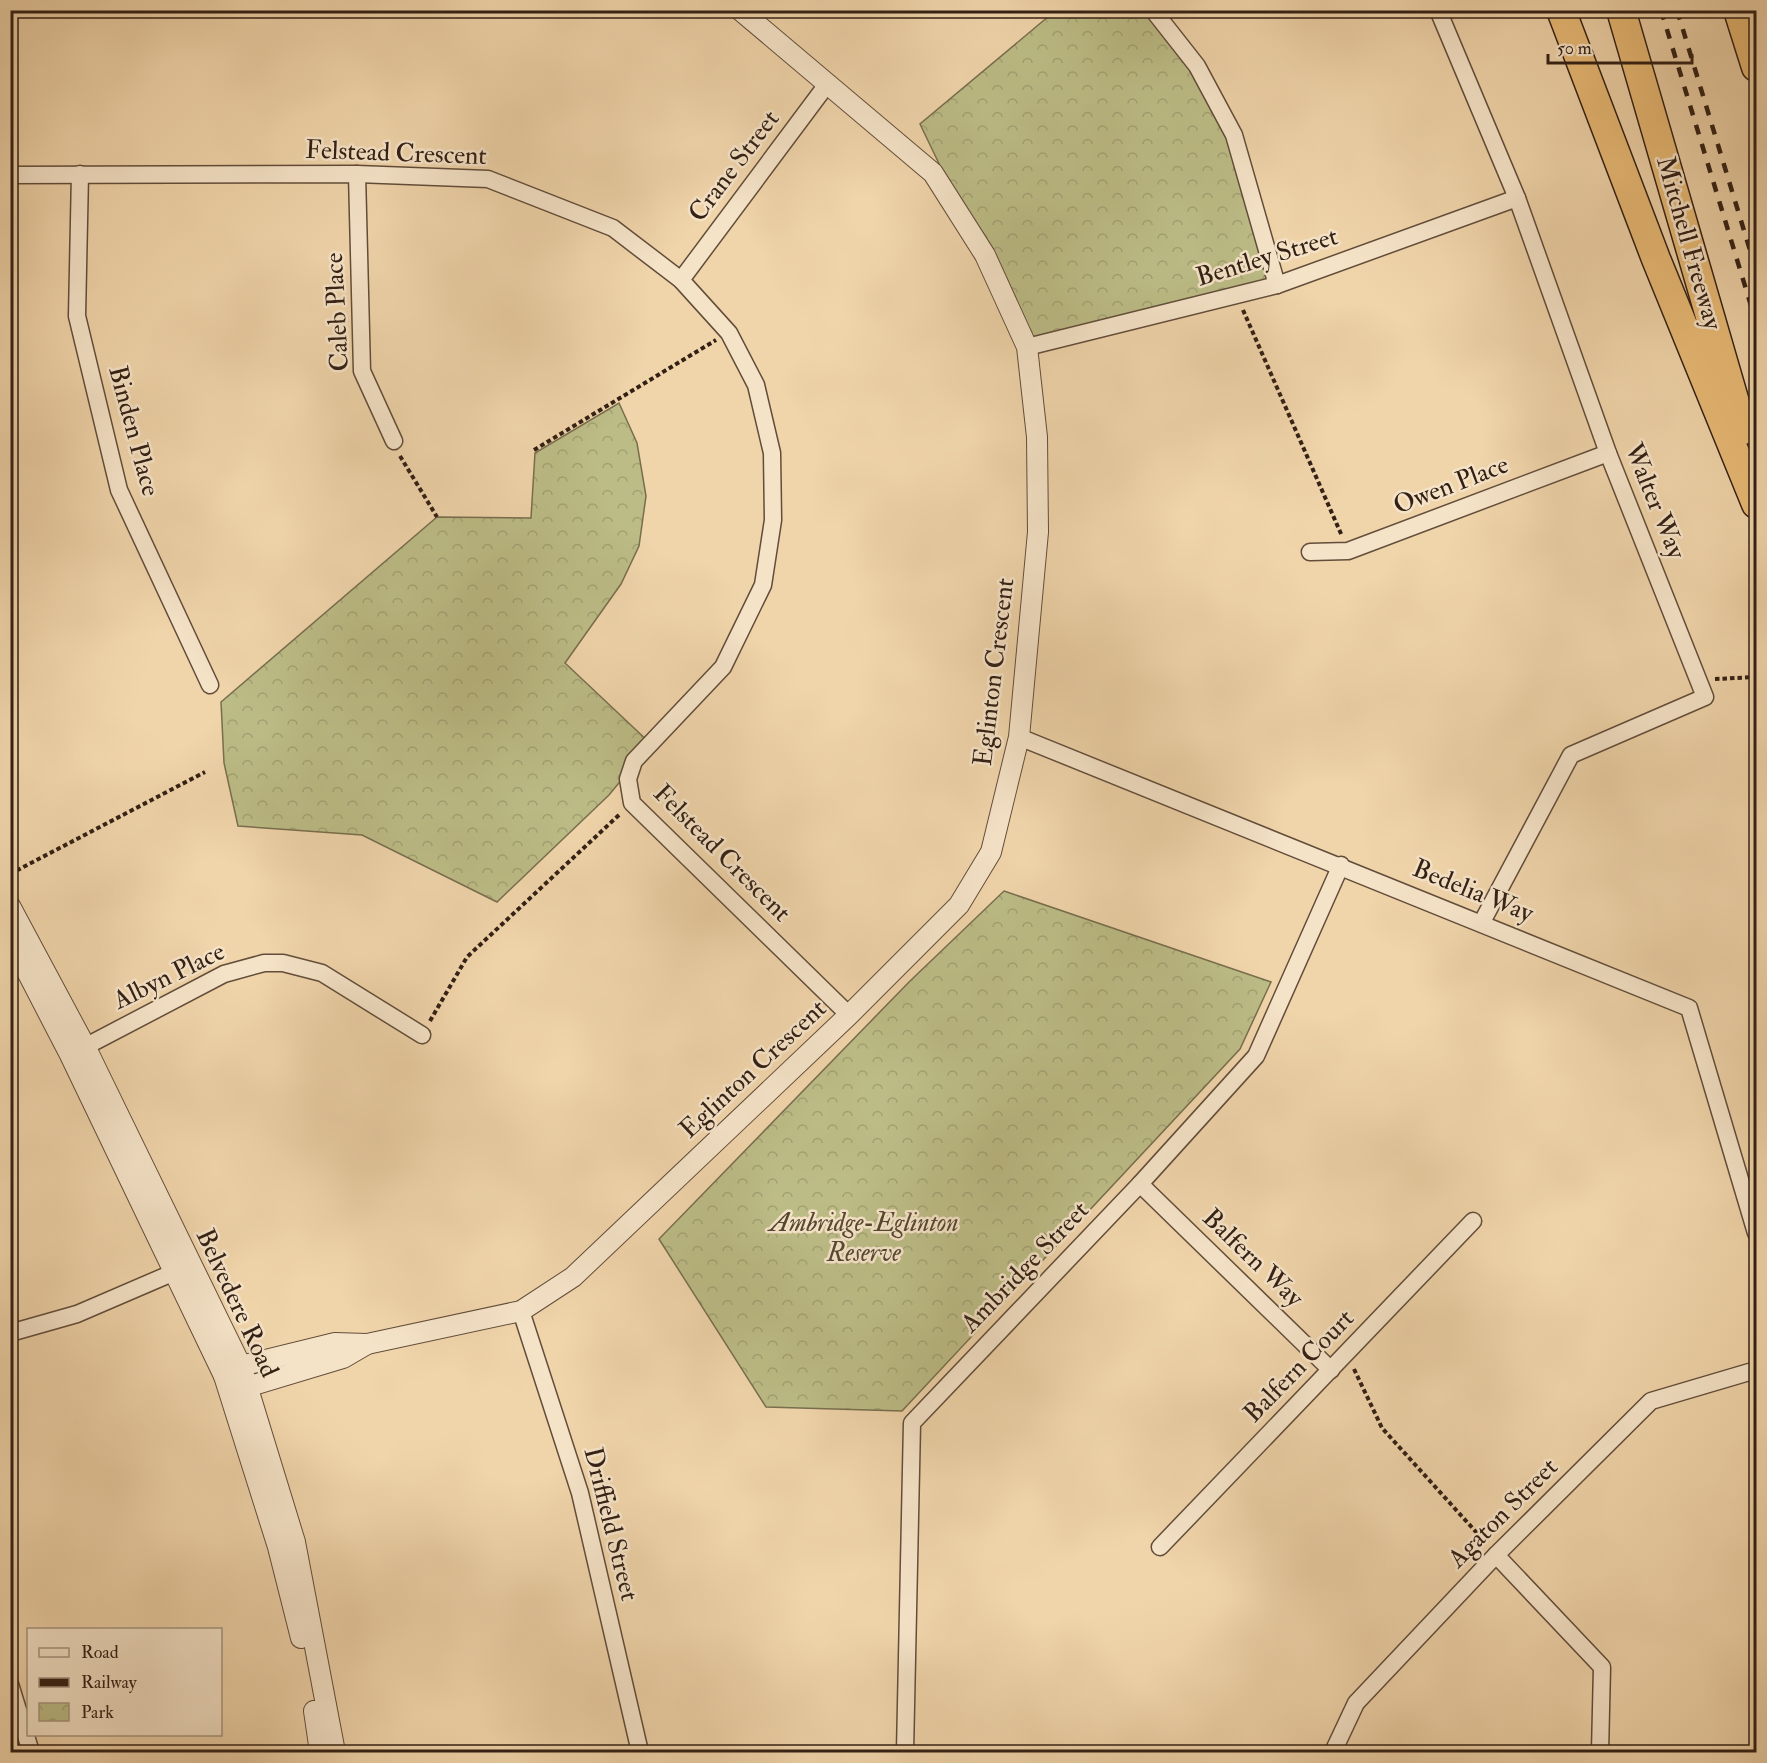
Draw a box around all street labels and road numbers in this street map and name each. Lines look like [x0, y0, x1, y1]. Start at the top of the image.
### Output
street label: Crane Street [682, 104, 786, 228]
street label: Felstead Crescent [305, 134, 487, 172]
street label: Mitchell Freeway [1649, 153, 1729, 334]
street label: Bentley Street [1192, 220, 1342, 294]
street label: Caleb Place [318, 252, 356, 372]
street label: Binden Place [101, 362, 167, 500]
street label: Walter Way [1617, 438, 1693, 564]
street label: Owen Place [1389, 448, 1513, 522]
street label: Eglinton Crescent [967, 576, 1021, 768]
street label: Felstead Crescent [646, 777, 798, 929]
street label: Bedelia Way [1408, 852, 1539, 930]
street label: Albyn Place [107, 935, 230, 1017]
street label: Eglinton Crescent [673, 993, 833, 1145]
street label: Ambridge Street [954, 1195, 1096, 1340]
street label: Balfern Way [1196, 1202, 1311, 1314]
street label: Belvedere Road [189, 1224, 285, 1383]
street label: Balfern Court [1237, 1303, 1361, 1429]
street label: Driffield Street [576, 1444, 646, 1604]
street label: Agaton Street [1441, 1451, 1565, 1575]

